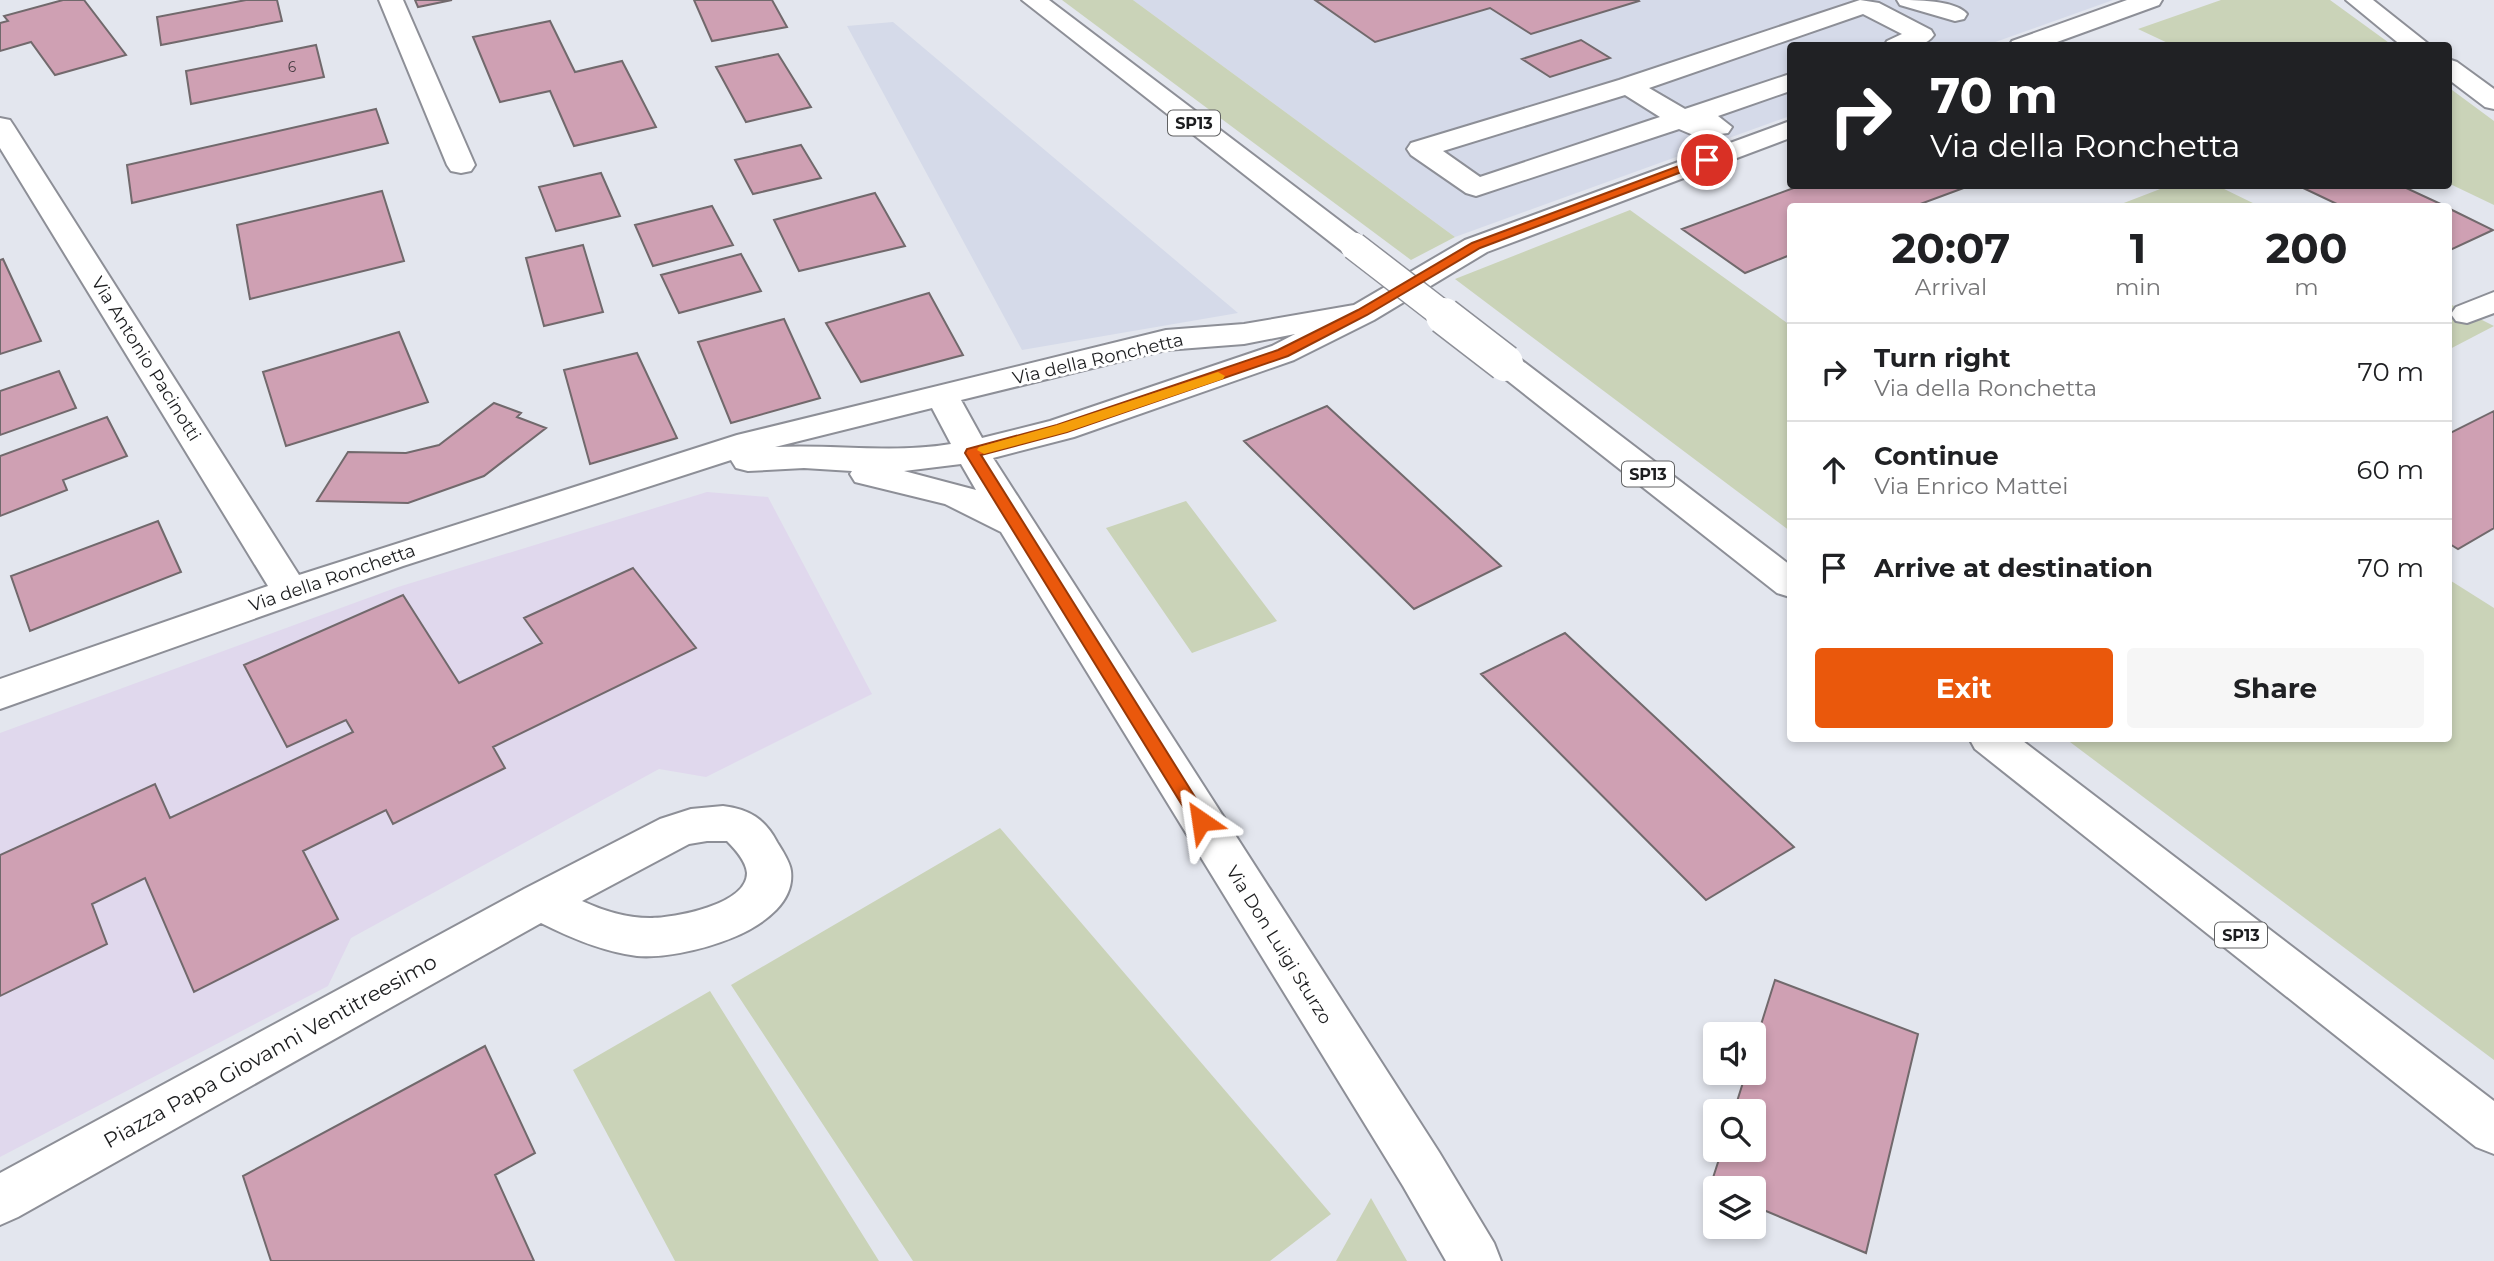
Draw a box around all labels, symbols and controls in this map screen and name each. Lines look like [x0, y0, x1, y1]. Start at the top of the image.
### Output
house number: 6 [288, 58, 297, 76]
text: 70 m [1930, 66, 2058, 125]
icon: right [1815, 70, 1906, 161]
road number: SP13 [1168, 111, 1220, 136]
text: Via della Ronchetta [1930, 126, 2241, 165]
pin [1677, 130, 1737, 190]
icon: arrive [1688, 141, 1726, 179]
text: 20:07 [1892, 222, 2010, 274]
text: 1 [2130, 222, 2146, 274]
text: 200 [2266, 222, 2347, 274]
street label: Via Antonio Pacinotti [86, 273, 206, 445]
text: Arrival [1915, 273, 1987, 301]
text: min [2115, 273, 2161, 301]
text: m [2294, 273, 2319, 301]
street label: Via della Ronchetta [1010, 329, 1186, 389]
text: Turn right [1874, 342, 2010, 374]
icon: right [1815, 353, 1853, 391]
text: 70 m [2358, 356, 2424, 388]
text: Via della Ronchetta [1874, 374, 2097, 402]
text: Continue [1874, 440, 1999, 472]
icon: ahead [1815, 451, 1853, 489]
text: 60 m [2357, 454, 2424, 486]
road number: SP13 [1622, 461, 1674, 486]
text: Via Enrico Mattei [1874, 472, 2068, 500]
street label: Via della Ronchetta [246, 539, 418, 617]
icon: arrive [1815, 549, 1853, 587]
text: Arrive at destination [1874, 552, 2153, 584]
text: 70 m [2358, 552, 2424, 584]
button: Exit [1815, 648, 2113, 728]
button: Share [2127, 648, 2424, 728]
position arrow [1164, 784, 1238, 858]
street label: Via Don Luigi Sturzo [1221, 862, 1337, 1028]
road number: SP13 [2215, 923, 2267, 948]
street label: Piazza Papa Giovanni Ventitreesimo [99, 949, 441, 1153]
map controls [1703, 1022, 1766, 1239]
button: sound [1703, 1022, 1766, 1085]
button: search [1703, 1099, 1766, 1162]
button: layers [1703, 1176, 1766, 1239]

